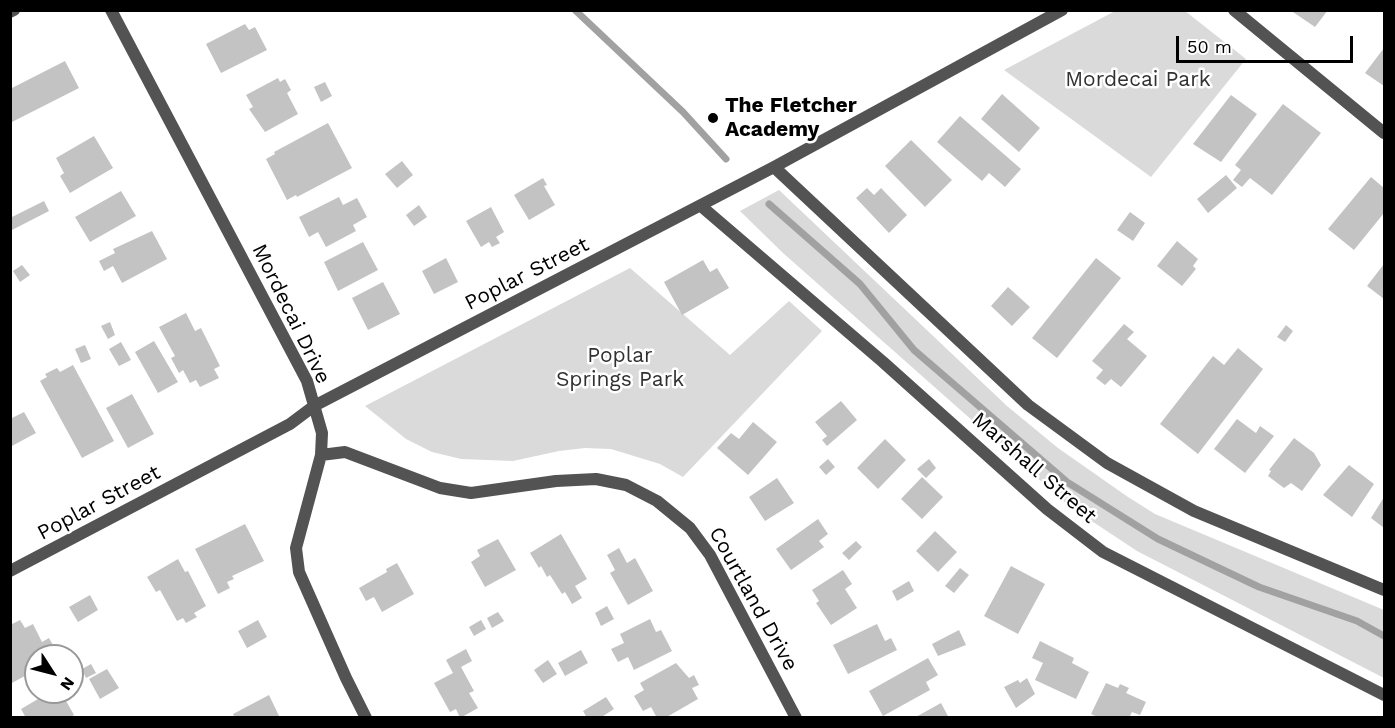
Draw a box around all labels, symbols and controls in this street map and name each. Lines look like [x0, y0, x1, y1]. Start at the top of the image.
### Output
scale bar [1179, 24, 1356, 62]
text: 50 m [1187, 36, 1232, 57]
park label: Mordecai Park [1065, 67, 1211, 93]
place label: The Fletcher Academy [725, 93, 857, 143]
marker: The Fletcher Academy [706, 111, 720, 125]
street label: Poplar Street [461, 232, 593, 316]
street label: Mordecai Drive [246, 240, 336, 388]
park label: Poplar Springs Park [556, 343, 684, 393]
street label: Marshall Street [966, 407, 1102, 529]
street label: Poplar Street [33, 460, 165, 546]
street label: Courtland Drive [703, 523, 803, 675]
north arrow [24, 644, 84, 704]
text: N [56, 673, 79, 694]

